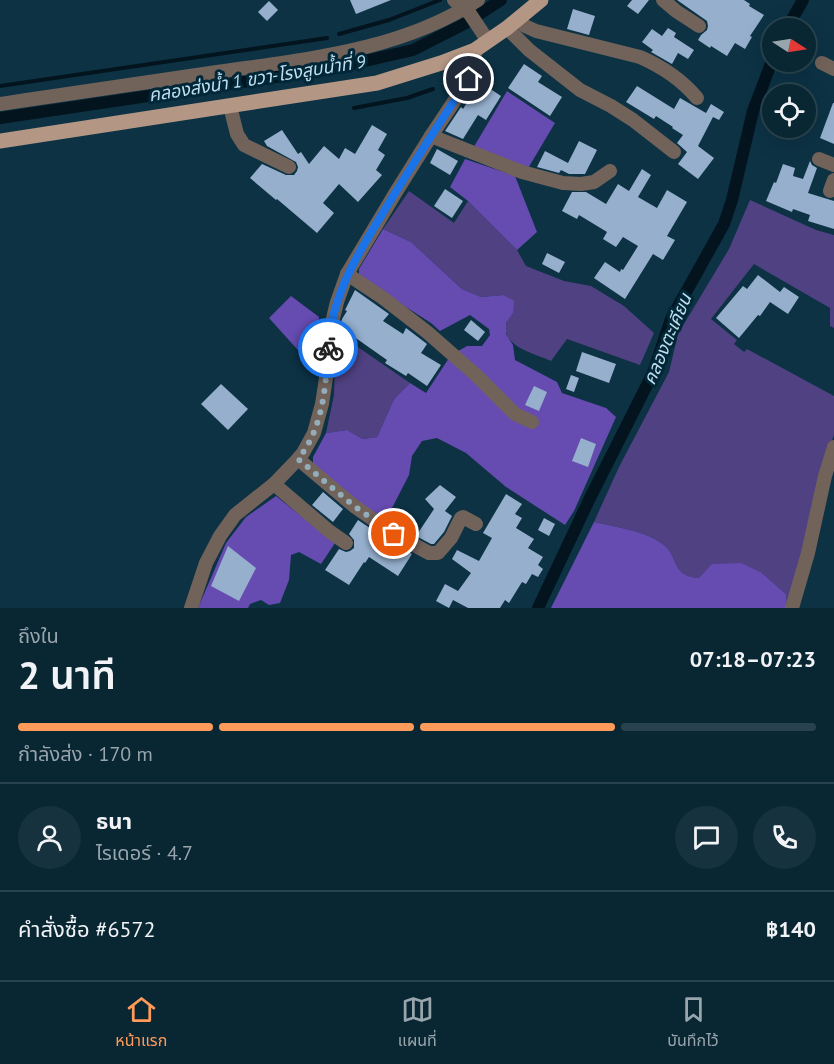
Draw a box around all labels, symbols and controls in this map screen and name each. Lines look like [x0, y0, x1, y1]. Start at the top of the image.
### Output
north arrow [762, 18, 816, 72]
map controls [762, 18, 816, 138]
water label: คลองส่งน้ำ 1 ขวา-โรงสูบน้ำที่ 9 [147, 48, 368, 107]
pin [443, 53, 494, 104]
icon: home [452, 62, 485, 95]
button: locate [762, 84, 816, 138]
water label: คลองตะเคียน [638, 289, 697, 388]
courier [298, 318, 358, 378]
icon: bike [312, 332, 345, 365]
pin [368, 508, 419, 559]
icon: bag [377, 517, 410, 550]
text: ถึงใน [18, 623, 59, 649]
text: 07:18–07:23 [690, 645, 816, 673]
text: 2 นาที [18, 649, 116, 700]
text: กำลังส่ง · 170 m [18, 741, 153, 767]
button: person [18, 806, 81, 869]
button: chat [675, 806, 738, 869]
button: phone [753, 806, 816, 869]
text: ธนา [96, 807, 132, 835]
text: ไรเดอร์ · 4.7 [96, 840, 193, 866]
text: คำสั่งซื้อ #6572 [18, 915, 156, 943]
text: ฿140 [766, 915, 816, 943]
tab: หน้าแรก [115, 993, 167, 1053]
tab: แผนที่ [398, 993, 437, 1053]
tab: บันทึกไว้ [667, 993, 719, 1053]

